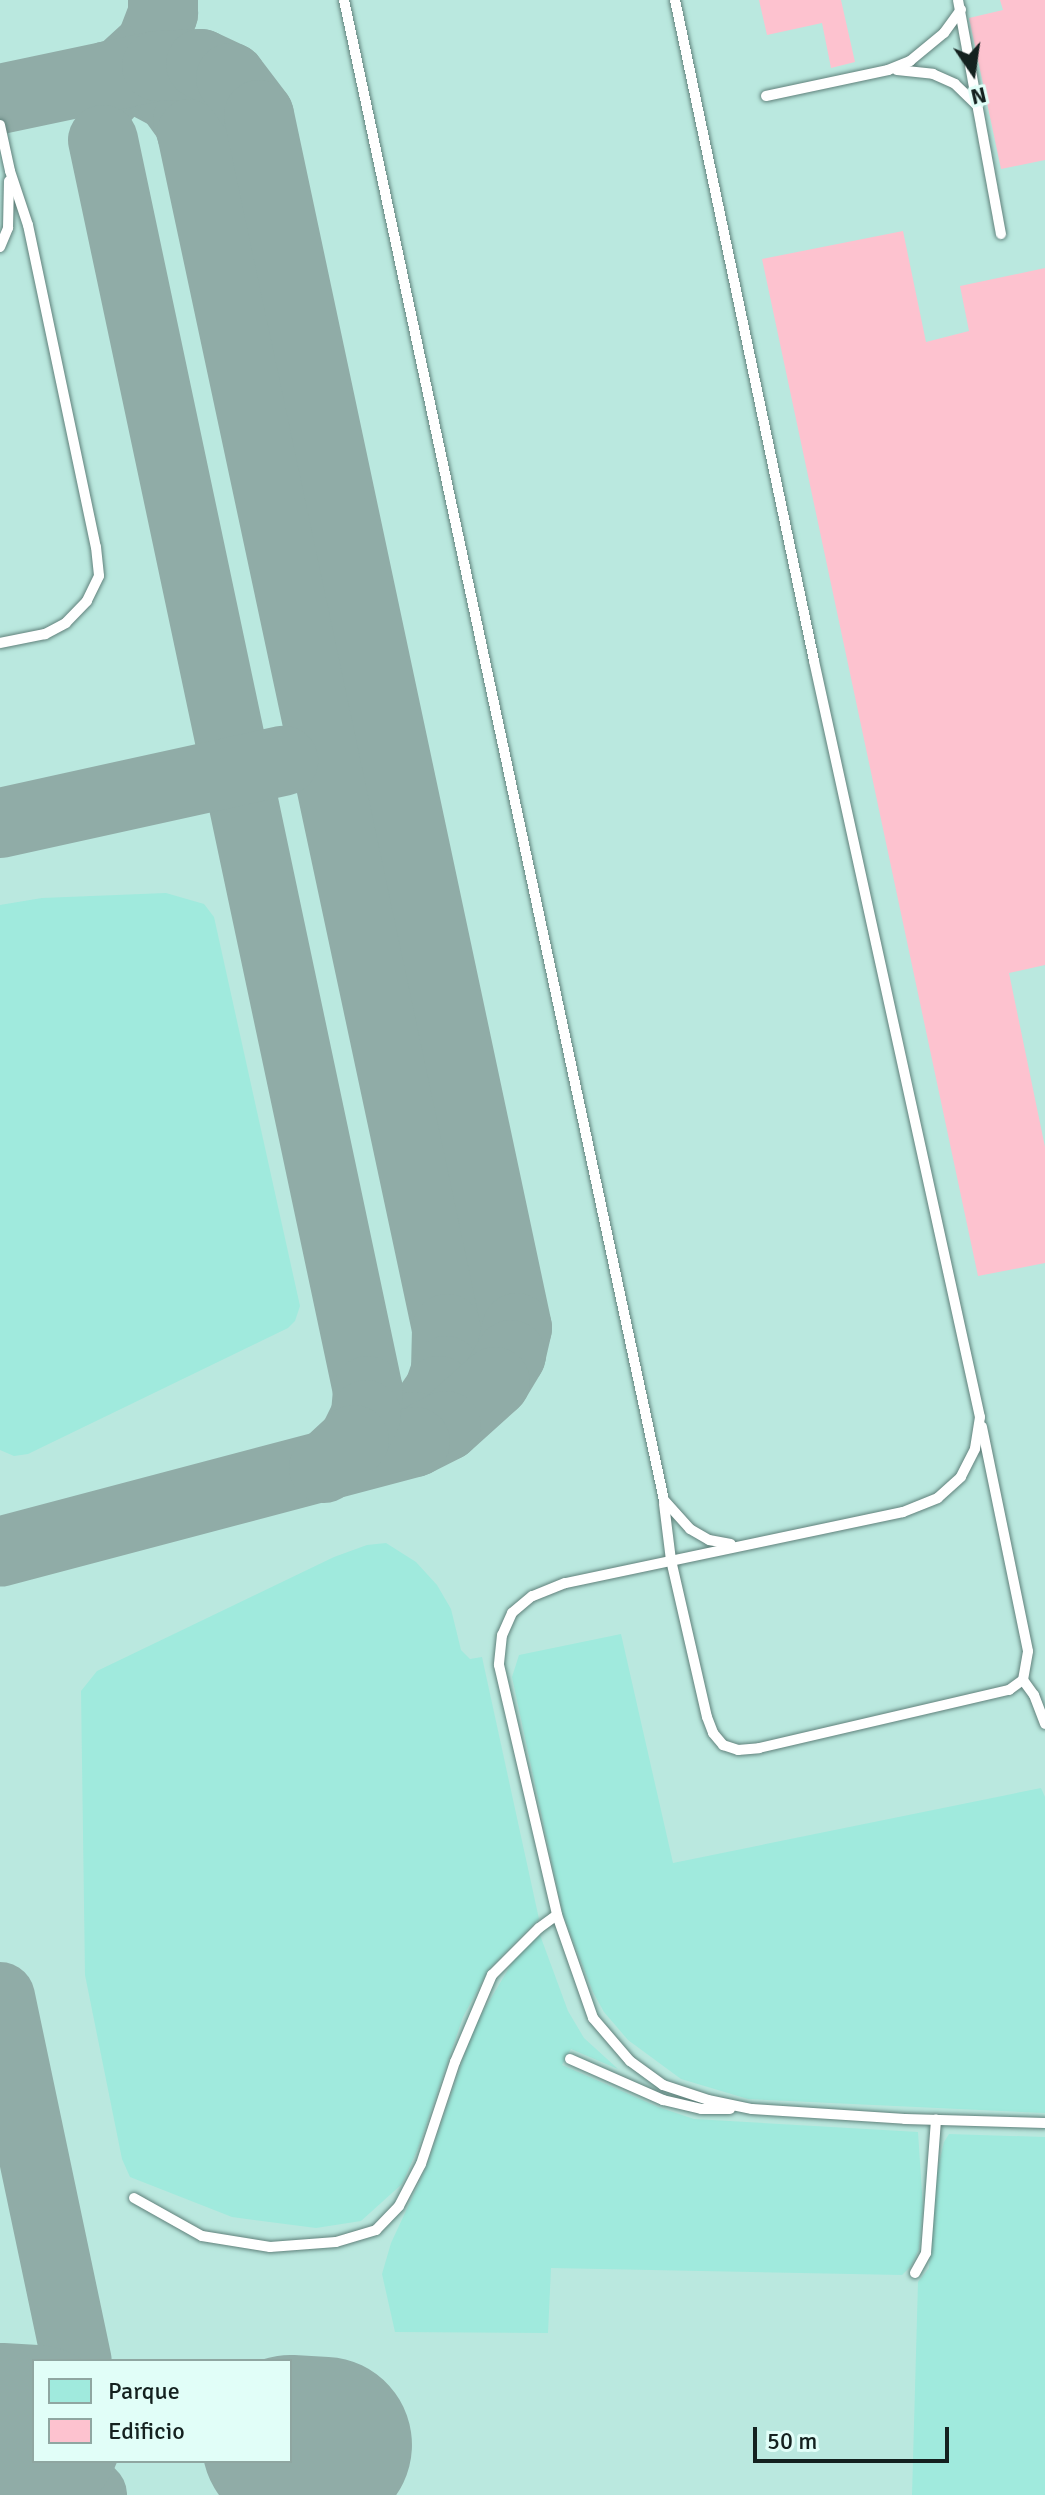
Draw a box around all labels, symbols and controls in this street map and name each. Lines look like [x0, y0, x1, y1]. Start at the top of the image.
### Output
north arrow [933, 32, 1013, 112]
text: N [968, 81, 989, 111]
legend [32, 2359, 292, 2463]
text: Parque [108, 2376, 180, 2406]
scale bar [757, 2411, 953, 2461]
text: Edificio [108, 2416, 185, 2446]
text: 50 m [767, 2426, 817, 2456]

